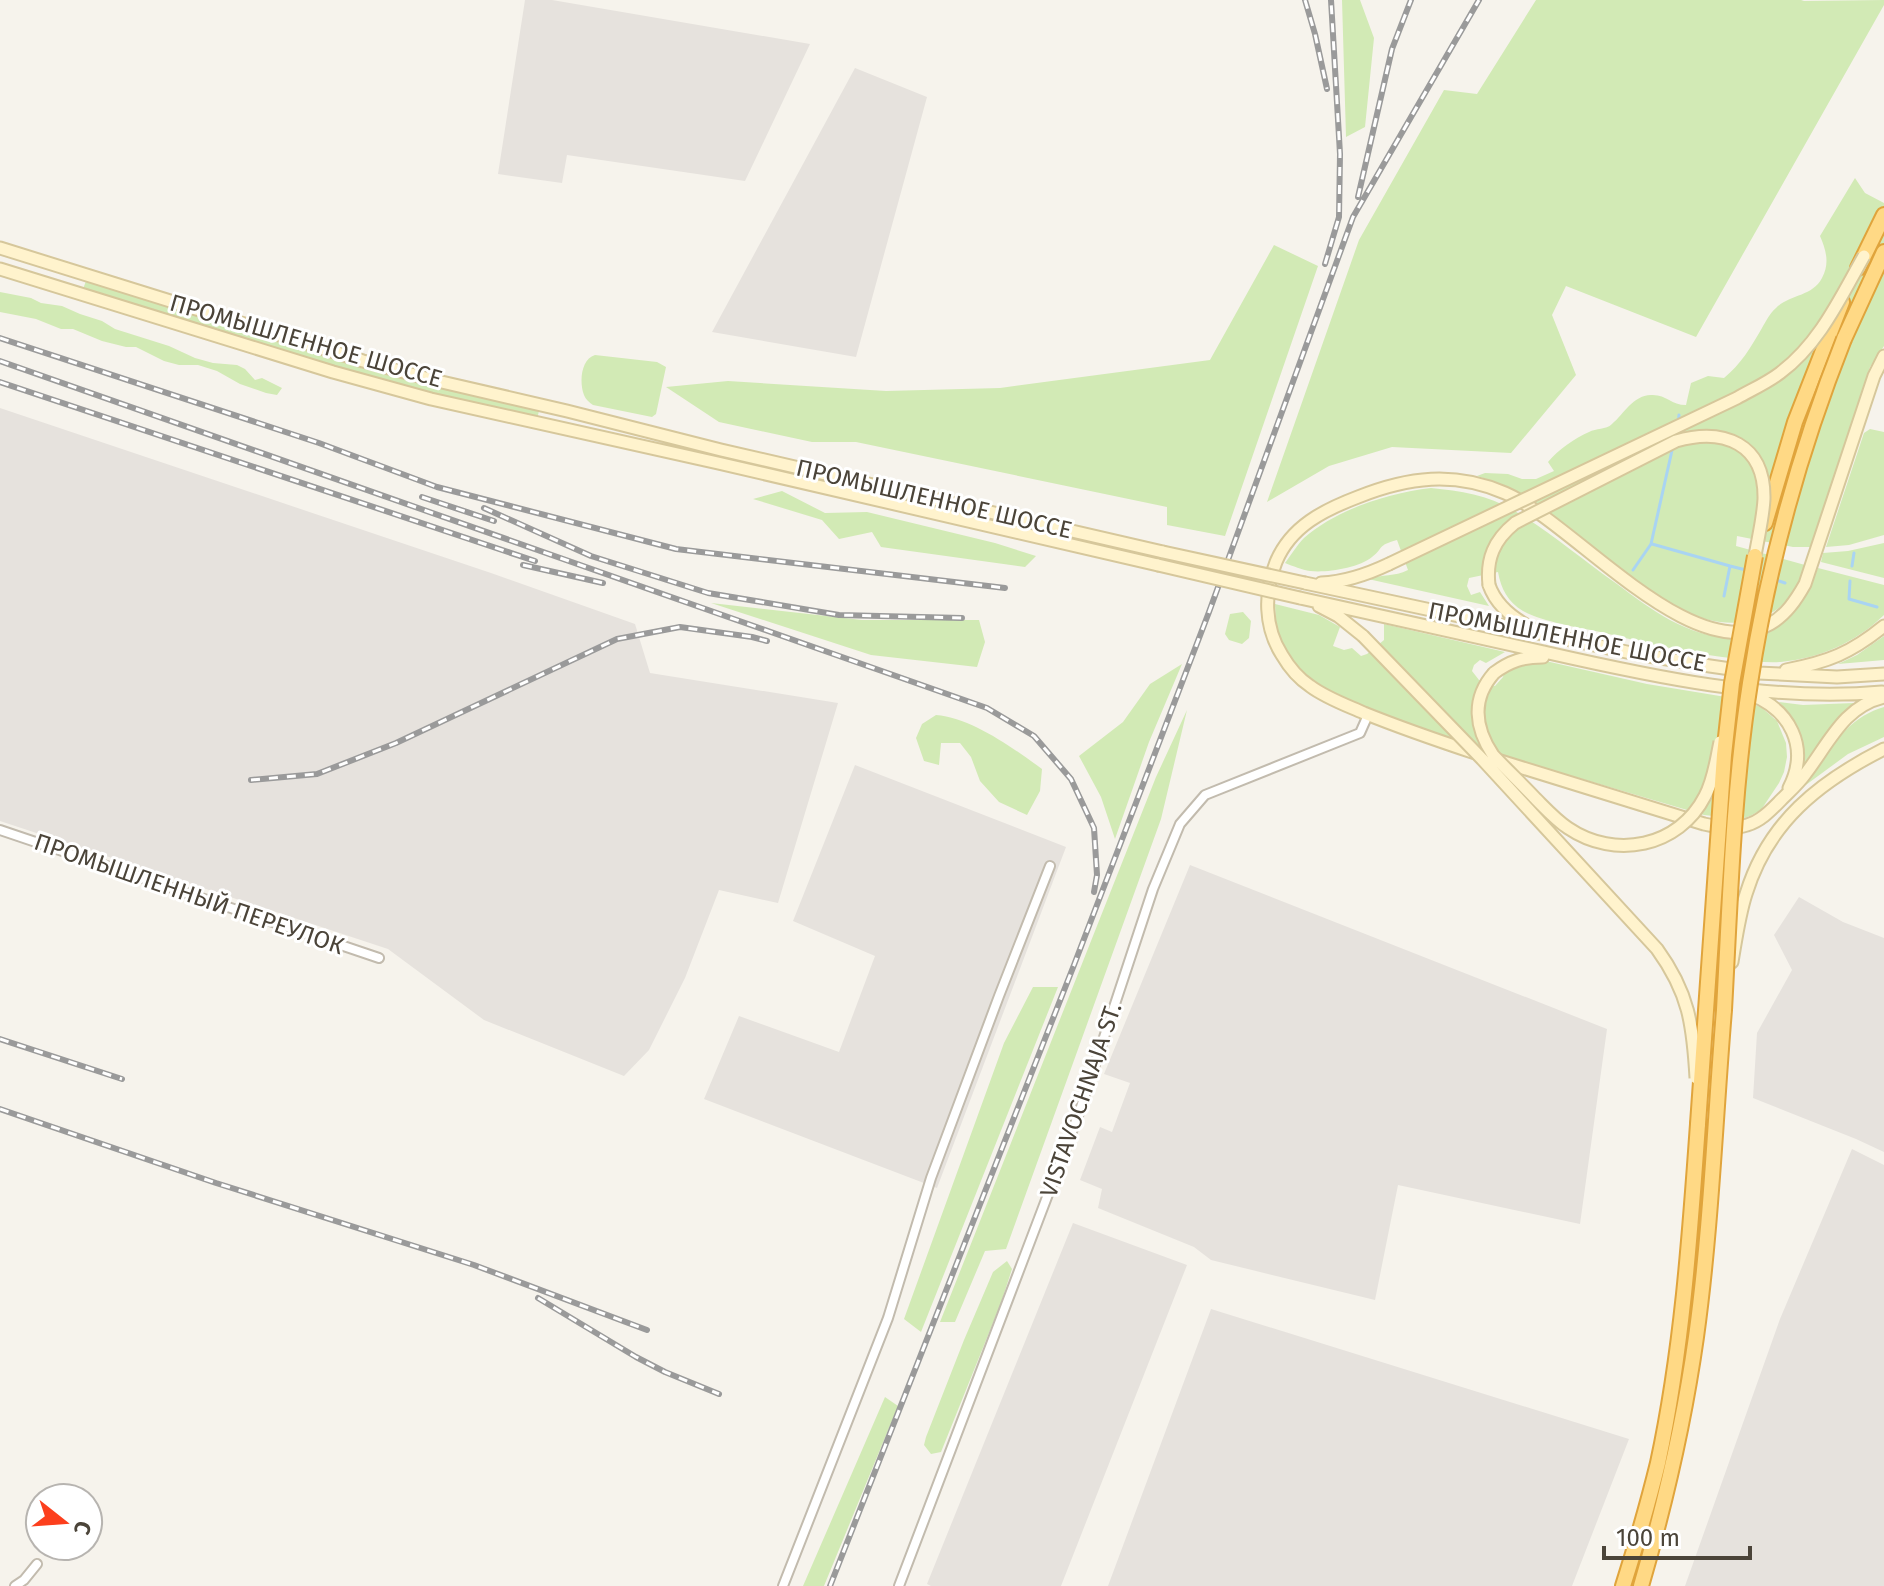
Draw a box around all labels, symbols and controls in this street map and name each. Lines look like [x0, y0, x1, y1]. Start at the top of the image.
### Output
street label: ПРОМЫШЛЕННОЕ ШОССЕ [166, 289, 446, 393]
street label: ПРОМЫШЛЕННОЕ ШОССЕ [793, 454, 1075, 544]
street label: ПРОМЫШЛЕННОЕ ШОССЕ [1426, 596, 1708, 678]
street label: ПРОМЫШЛЕННЫЙ ПЕРЕУЛОК [31, 828, 347, 960]
street label: VISTAVOCHNAJA ST. [1035, 999, 1127, 1201]
north arrow [24, 1482, 104, 1562]
scale bar [1604, 1510, 1750, 1560]
text: С [68, 1518, 97, 1538]
text: 100 m [1616, 1524, 1680, 1552]

